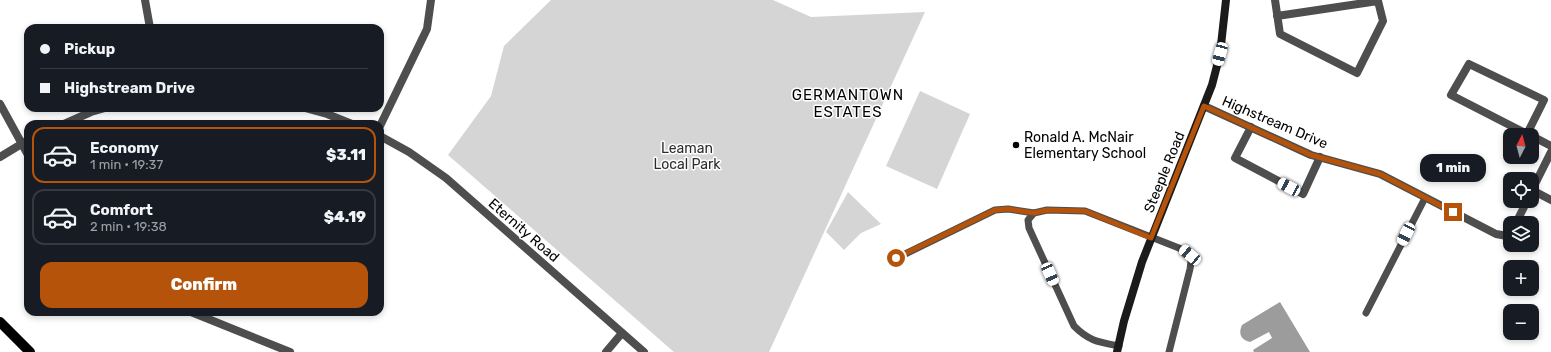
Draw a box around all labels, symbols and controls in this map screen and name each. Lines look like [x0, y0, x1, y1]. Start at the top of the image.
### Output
text: Pickup [64, 40, 115, 58]
car [1211, 41, 1229, 67]
text: Highstream Drive [64, 79, 195, 97]
district label: GERMANTOWN ESTATES [792, 86, 904, 121]
street label: Highstream Drive [1219, 93, 1330, 152]
north arrow [1503, 128, 1539, 164]
map controls [1503, 128, 1539, 340]
place label: Ronald A. McNair Elementary School [1024, 129, 1146, 162]
street label: Steeple Road [1140, 129, 1188, 215]
icon: car [42, 137, 78, 173]
text: Economy [90, 139, 159, 157]
park label: Leaman Local Park [653, 140, 721, 173]
marker: Ronald A. McNair Elementary School [1011, 140, 1021, 150]
text: $3.11 [326, 146, 366, 164]
callout: 1 min [1420, 154, 1486, 182]
text: 1 min · 19:37 [90, 157, 163, 172]
text: 1 min [1436, 160, 1470, 175]
button: locate [1503, 172, 1539, 208]
car [1276, 176, 1302, 198]
street label: Eternity Road [485, 195, 563, 266]
icon: car [42, 199, 78, 235]
text: Comfort [90, 201, 153, 219]
route end [1444, 203, 1462, 221]
text: $4.19 [324, 208, 366, 226]
button: layers [1503, 216, 1539, 252]
text: 2 min · 19:38 [90, 219, 167, 234]
car [1395, 221, 1417, 247]
car [1177, 243, 1203, 267]
route start [887, 249, 905, 267]
button: + [1503, 260, 1539, 296]
car [1040, 261, 1060, 287]
button: Confirm [40, 262, 368, 308]
button: − [1503, 304, 1539, 340]

